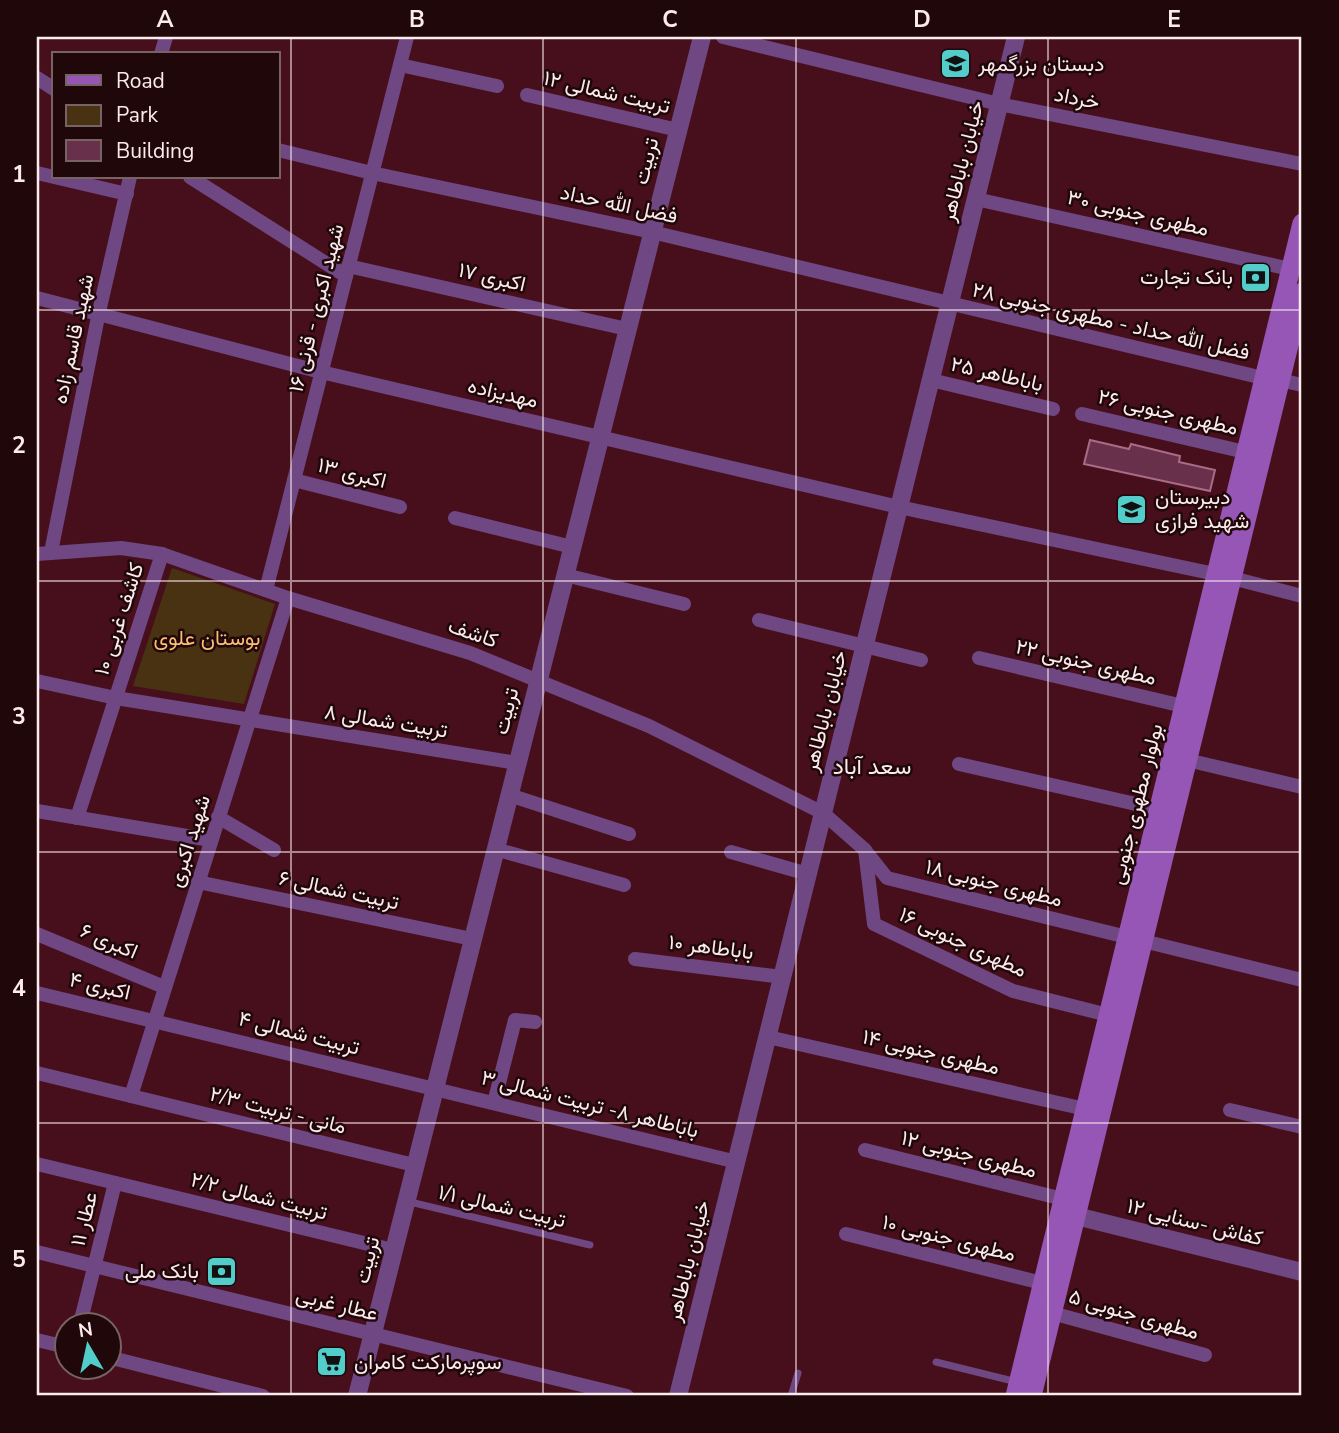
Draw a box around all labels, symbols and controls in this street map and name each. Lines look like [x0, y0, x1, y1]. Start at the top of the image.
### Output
text: A [156, 4, 174, 35]
text: B [409, 4, 425, 35]
text: C [662, 4, 678, 35]
text: D [913, 4, 931, 35]
text: E [1167, 4, 1181, 35]
school or university icon: دبستان بزرگمهر [938, 47, 972, 81]
place label: دبستان بزرگمهر [977, 50, 1104, 78]
legend [52, 52, 280, 178]
street label: تربیت شمالی ۱۲ [541, 64, 673, 120]
text: Road [116, 67, 165, 95]
street label: خرداد [1052, 80, 1102, 116]
street label: خیابان باباطاهر [933, 98, 991, 225]
text: Park [116, 101, 158, 129]
street label: تربیت [627, 135, 665, 187]
text: Building [116, 137, 194, 165]
text: 1 [12, 159, 26, 190]
street label: فضل الله حداد [558, 178, 680, 230]
street label: مطهری جنوبی ۳۰ [1064, 183, 1212, 243]
street label: شهید اکبری - قرنی ۱۶ [282, 221, 350, 395]
street label: اکبری ۱۷ [456, 256, 528, 298]
bank icon: بانک تجارت [1239, 260, 1273, 294]
place label: بانک تجارت [1140, 263, 1233, 291]
street label: شهید قاسم زاده [46, 272, 100, 406]
street label: فضل الله حداد - مطهری جنوبی ۲۸ [970, 275, 1252, 367]
street label: باباطاهر ۲۵ [948, 350, 1046, 398]
street label: مهدیزاده [465, 371, 541, 415]
street label: مطهری جنوبی ۲۶ [1095, 382, 1241, 442]
text: 2 [12, 430, 26, 461]
street label: اکبری ۱۳ [315, 451, 389, 495]
place label: دبیرستان شهید فرازی [1155, 483, 1249, 535]
school or university icon: دبیرستان شهید فرازی [1115, 492, 1149, 526]
street label: کاشف غربی ۱۰ [88, 559, 150, 679]
street label: کاشف [444, 611, 502, 655]
park label: بوستان علوی [153, 624, 261, 652]
street label: مطهری جنوبی ۲۲ [1013, 632, 1159, 692]
street label: خیابان باباطاهر [796, 648, 854, 775]
street label: تربیت [487, 685, 525, 737]
street label: تربیت شمالی ۸ [322, 697, 450, 745]
text: 3 [12, 701, 26, 732]
street label: بولوار مطهری جنوبی [1102, 721, 1170, 887]
district label: سعد آباد [833, 751, 911, 782]
street label: شهید اکبری [161, 791, 217, 891]
street label: مطهری جنوبی ۱۸ [923, 852, 1065, 914]
street label: تربیت شمالی ۶ [276, 864, 402, 916]
street label: مطهری جنوبی ۱۶ [894, 900, 1032, 984]
street label: اکبری ۶ [76, 916, 142, 966]
street label: باباطاهر ۱۰ [667, 928, 755, 966]
street label: اکبری ۴ [67, 965, 133, 1007]
text: 4 [12, 973, 26, 1004]
street label: تربیت شمالی ۴ [235, 1004, 363, 1062]
street label: مطهری جنوبی ۱۴ [860, 1023, 1002, 1081]
street label: باباطاهر ۸- تربیت شمالی ۳ [478, 1063, 702, 1145]
street label: مانی - تربیت ۲/۳ [207, 1080, 349, 1140]
street label: مطهری جنوبی ۱۲ [898, 1124, 1040, 1184]
street label: تربیت شمالی ۲/۲ [188, 1165, 330, 1227]
street label: تربیت شمالی ۱/۱ [436, 1178, 568, 1234]
street label: عطار ۱۱ [64, 1189, 104, 1249]
street label: کفاش -سنایی ۱۲ [1124, 1192, 1266, 1252]
street label: خیابان باباطاهر [659, 1198, 717, 1325]
street label: مطهری جنوبی ۱۰ [879, 1208, 1019, 1268]
street label: تربیت [348, 1234, 386, 1286]
text: 5 [12, 1244, 26, 1275]
bank icon: بانک ملی [205, 1254, 239, 1288]
place label: بانک ملی [125, 1257, 199, 1285]
street label: عطار غربی [293, 1280, 381, 1328]
street label: مطهری جنوبی ۵ [1066, 1282, 1202, 1346]
north arrow [52, 1310, 122, 1380]
text: N [76, 1316, 95, 1344]
supermarket icon: سوپرمارکت کامران [314, 1345, 348, 1379]
place label: سوپرمارکت کامران [354, 1348, 502, 1376]

